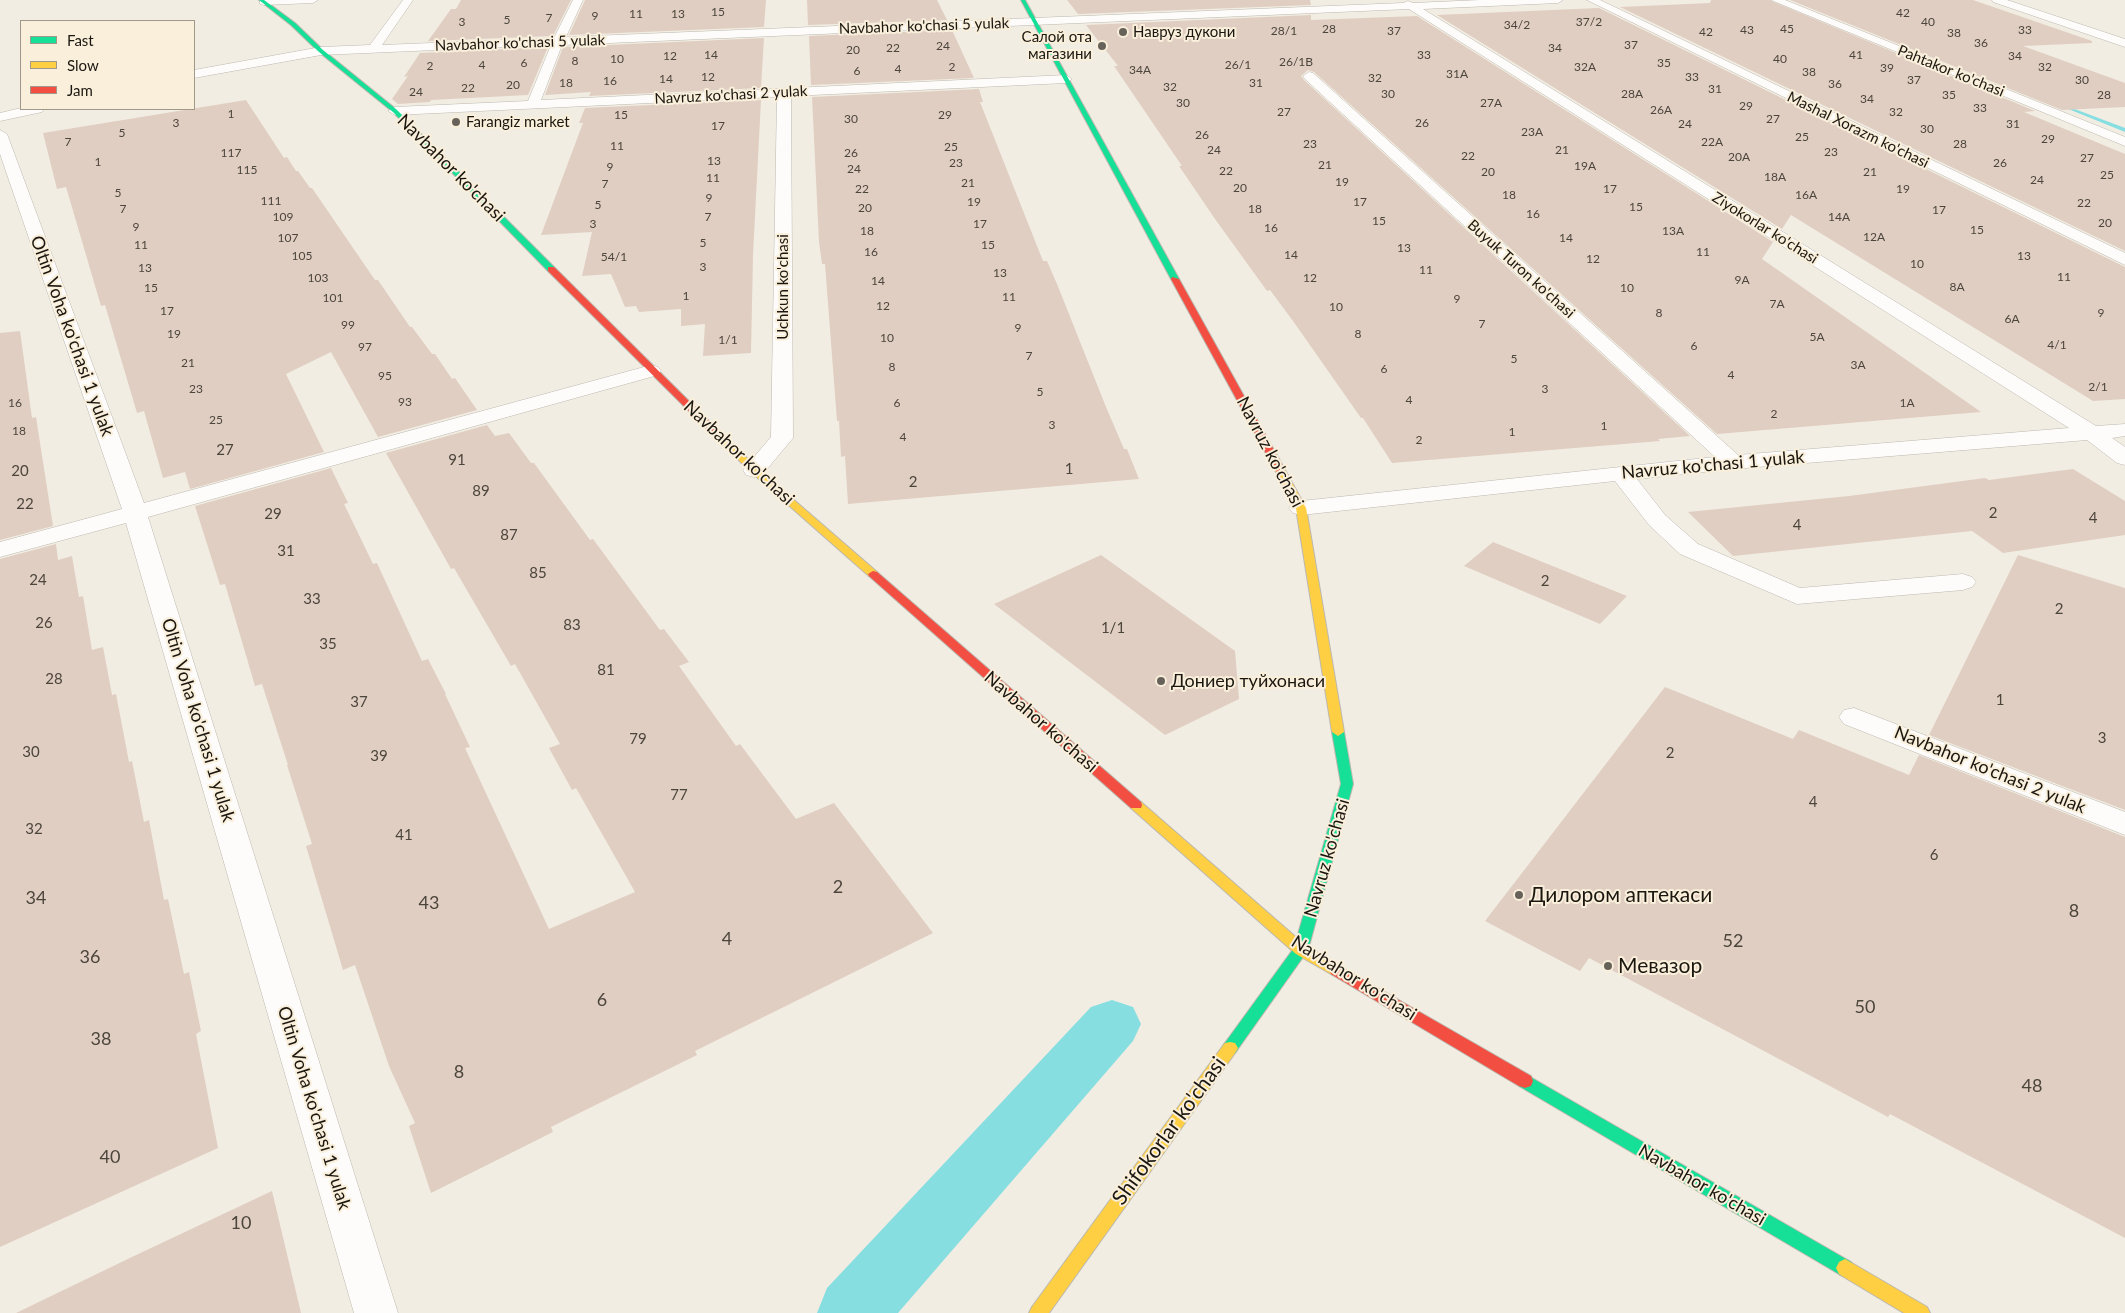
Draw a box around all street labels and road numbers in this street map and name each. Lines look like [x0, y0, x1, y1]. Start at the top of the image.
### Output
street label: Navbahor ko'chasi 5 yulak [838, 14, 1010, 38]
street label: Navbahor ko'chasi 5 yulak [434, 31, 606, 55]
street label: Pahtakor ko'chasi [1895, 41, 2007, 101]
street label: Navruz ko'chasi 2 yulak [654, 82, 808, 108]
street label: Mashal Xorazm ko'chasi [1784, 88, 1932, 172]
street label: Navbahor ko'chasi [393, 110, 509, 226]
street label: Ziyokorlar ko'chasi [1709, 188, 1821, 268]
street label: Buyuk Turon ko'chasi [1464, 216, 1578, 322]
street label: Oltin Voha ko'chasi 1 yulak [26, 233, 118, 439]
street label: Uchkun ko'chasi [774, 234, 792, 340]
street label: Navruz ko'chasi [1232, 393, 1308, 511]
street label: Navbahor ko'chasi [679, 396, 799, 510]
street label: Navruz ko'chasi 1 yulak [1621, 446, 1805, 484]
street label: Oltin Voha ko'chasi 1 yulak [157, 616, 239, 824]
street label: Navbahor ko'chasi [980, 667, 1102, 777]
street label: Navbahor ko'chasi 2 yulak [1891, 722, 2089, 818]
street label: Navruz ko'chasi [1300, 796, 1354, 920]
street label: Navbahor ko'chasi [1287, 931, 1421, 1025]
street label: Oltin Voha ko'chasi 1 yulak [273, 1004, 355, 1212]
street label: Shifokorlar ko'chasi [1107, 1052, 1231, 1210]
street label: Navbahor ko'chasi [1634, 1140, 1770, 1230]

